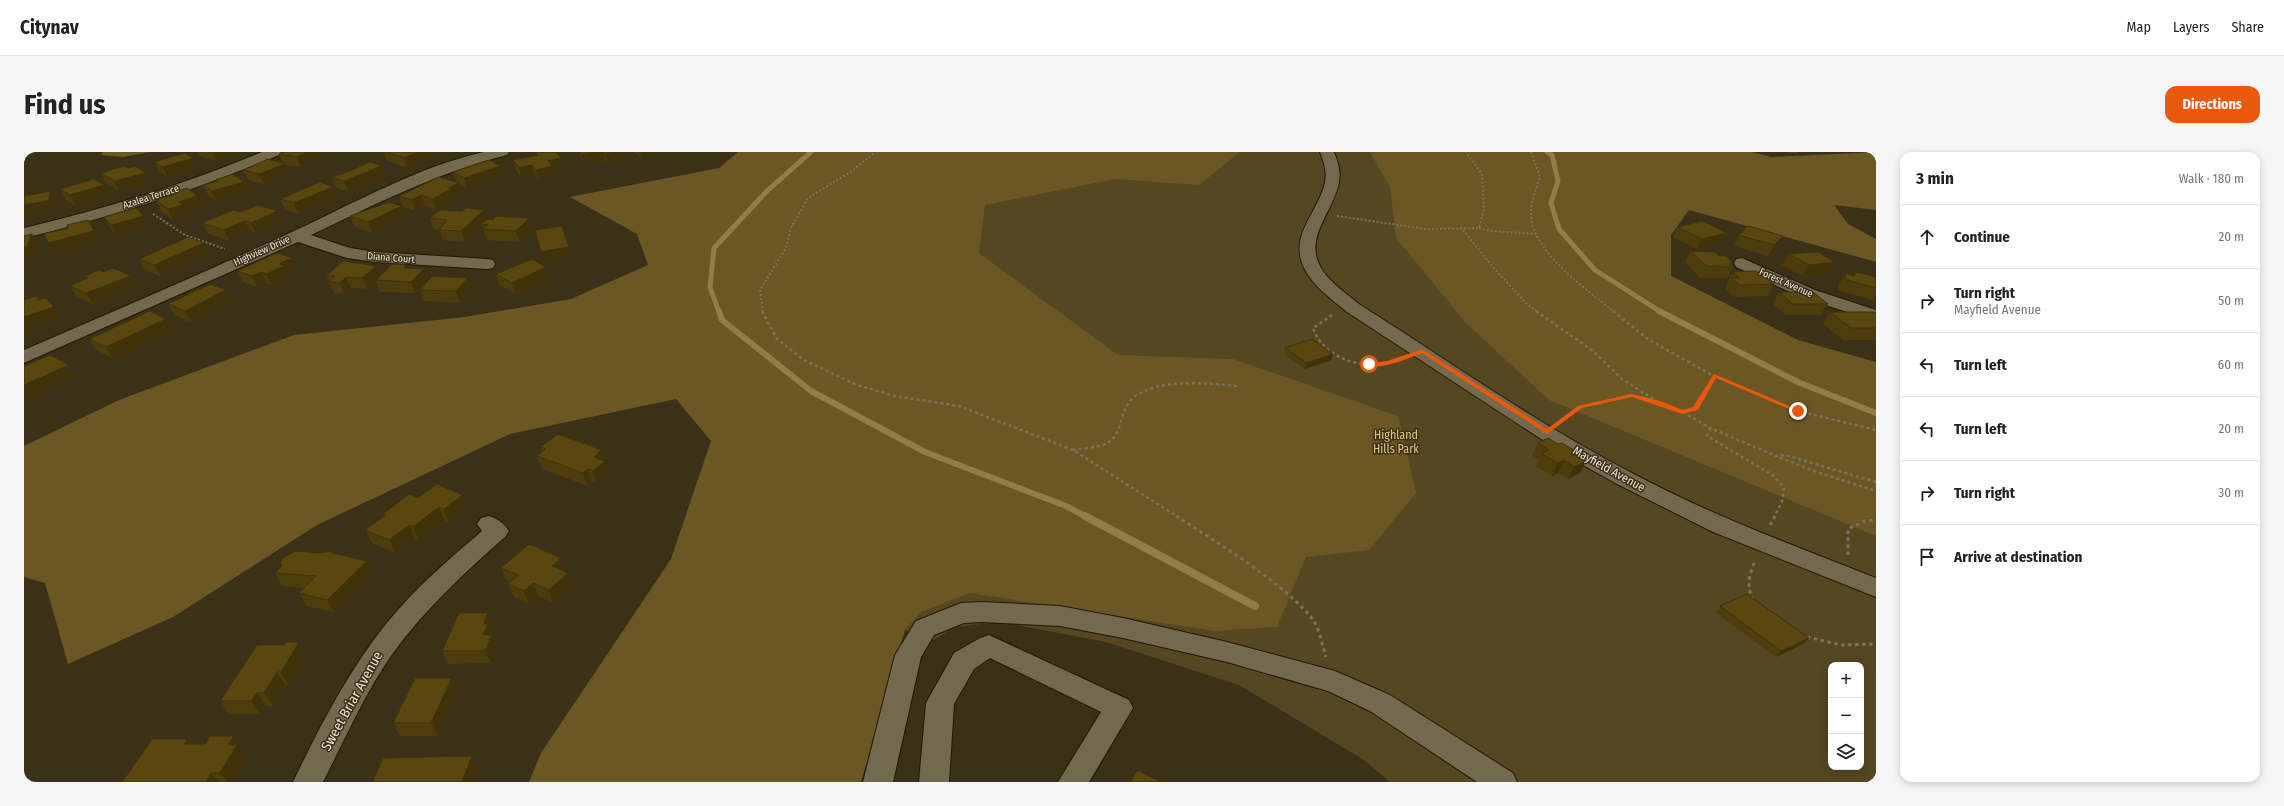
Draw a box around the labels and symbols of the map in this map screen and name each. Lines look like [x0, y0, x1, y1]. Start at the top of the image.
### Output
street label: Azalea Terrace [121, 182, 181, 212]
street label: Highview Drive [232, 233, 292, 269]
street label: Diana Court [367, 250, 416, 266]
street label: Forest Avenue [1757, 266, 1815, 300]
route start [1360, 355, 1378, 373]
route end [1789, 402, 1807, 420]
park label: Highland Hills Park [1373, 428, 1419, 456]
street label: Mayfield Avenue [1571, 443, 1648, 495]
street label: Sweet Briar Avenue [318, 648, 386, 754]

